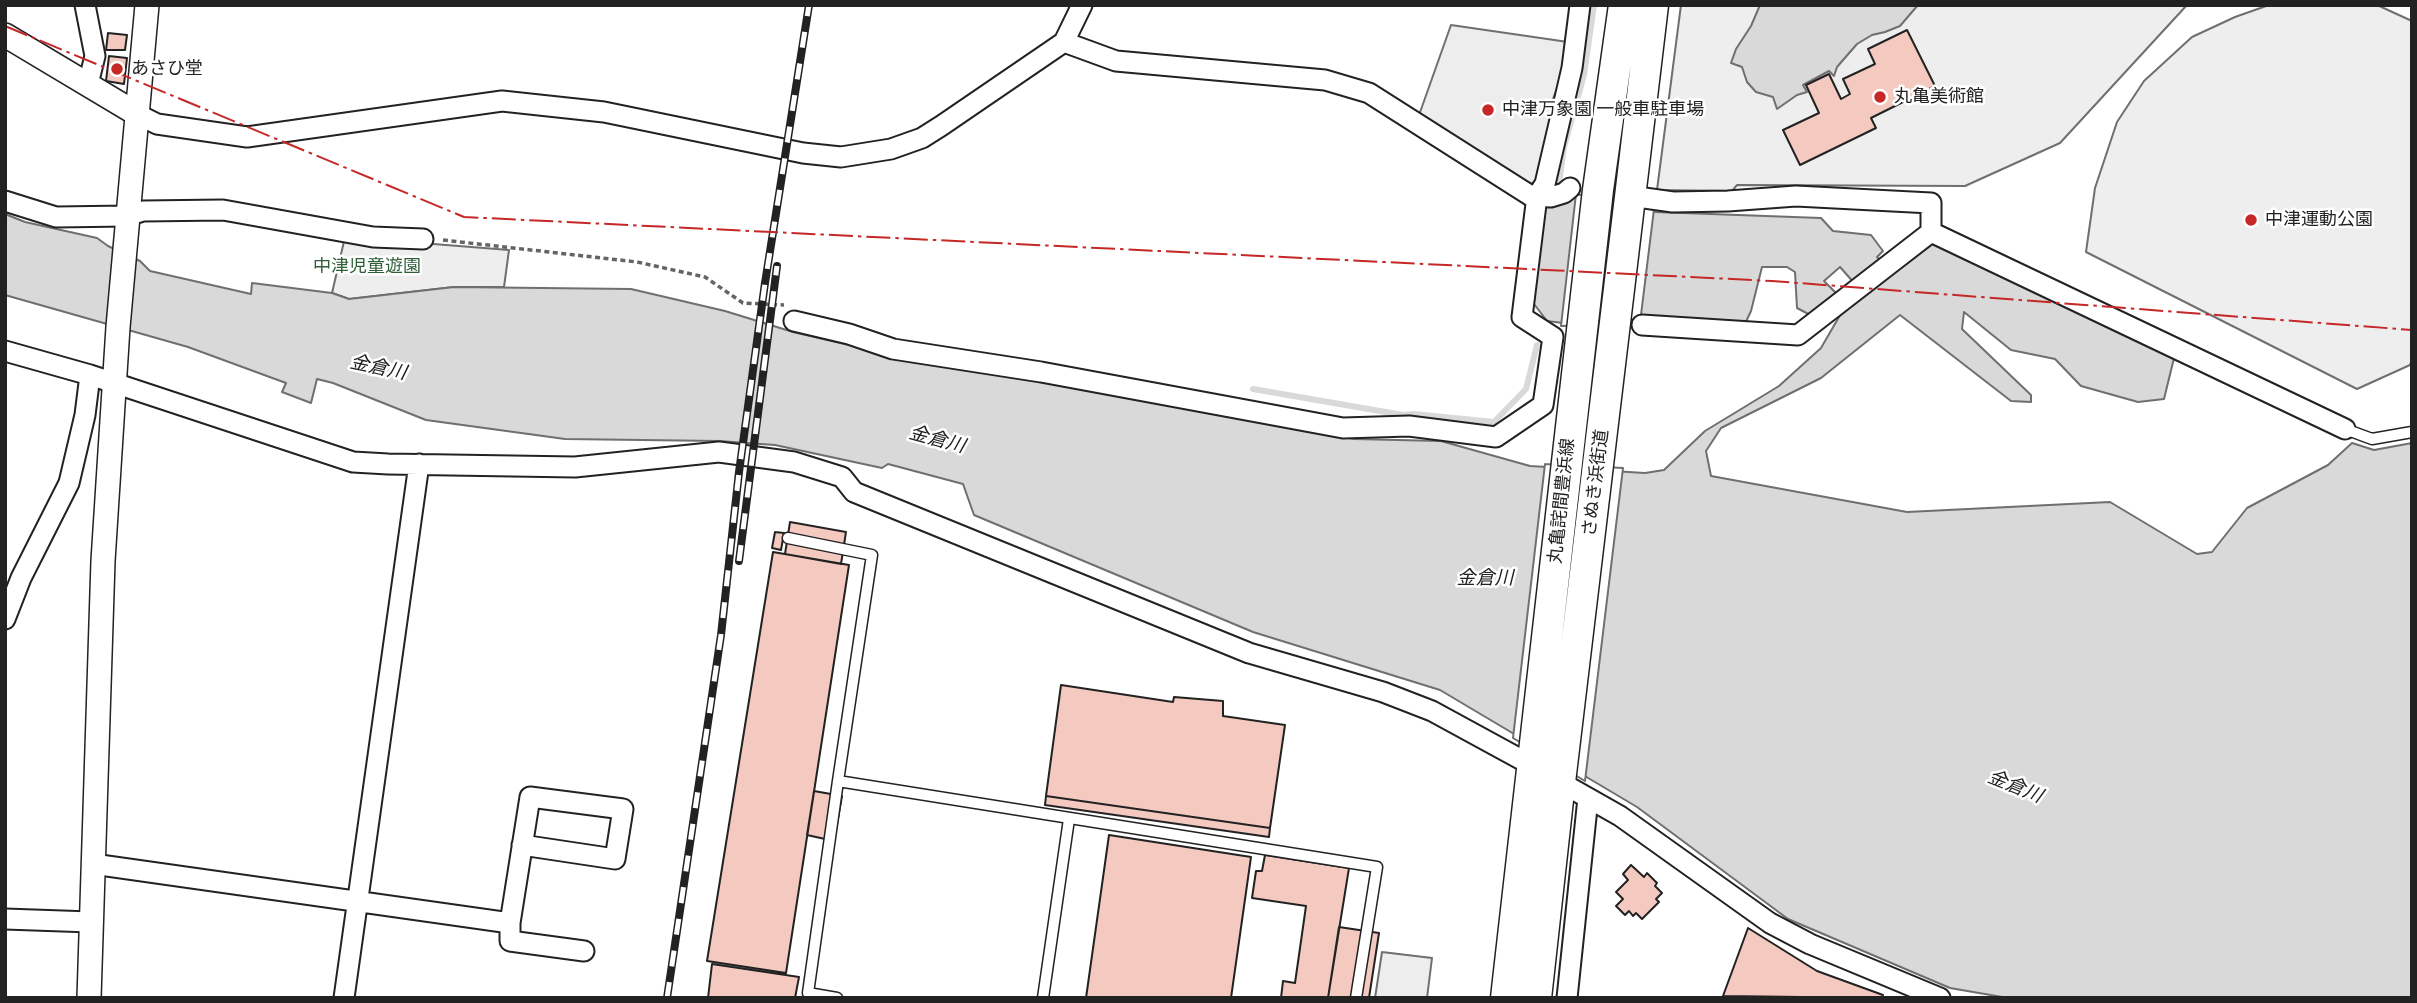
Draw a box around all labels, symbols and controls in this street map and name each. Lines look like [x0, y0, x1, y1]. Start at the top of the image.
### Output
place label: あさひ堂 [131, 58, 203, 80]
marker: あさひ堂 [109, 61, 125, 77]
place label: 丸亀美術館 [1894, 86, 1984, 108]
marker: 丸亀美術館 [1872, 89, 1888, 105]
place label: 中津万象園 一般車駐車場 [1502, 99, 1704, 121]
marker: 中津万象園 一般車駐車場 [1480, 102, 1496, 118]
place label: 中津運動公園 [2265, 209, 2373, 231]
marker: 中津運動公園 [2243, 212, 2259, 228]
park label: 中津児童遊園 [313, 256, 421, 278]
water label: 金倉川 [348, 351, 408, 385]
water label: 金倉川 [907, 422, 967, 458]
street label: さぬき浜街道 [1579, 428, 1613, 538]
street label: 丸亀詫間豊浜線 [1545, 437, 1579, 565]
water label: 金倉川 [1457, 568, 1513, 590]
water label: 金倉川 [1984, 766, 2046, 808]

